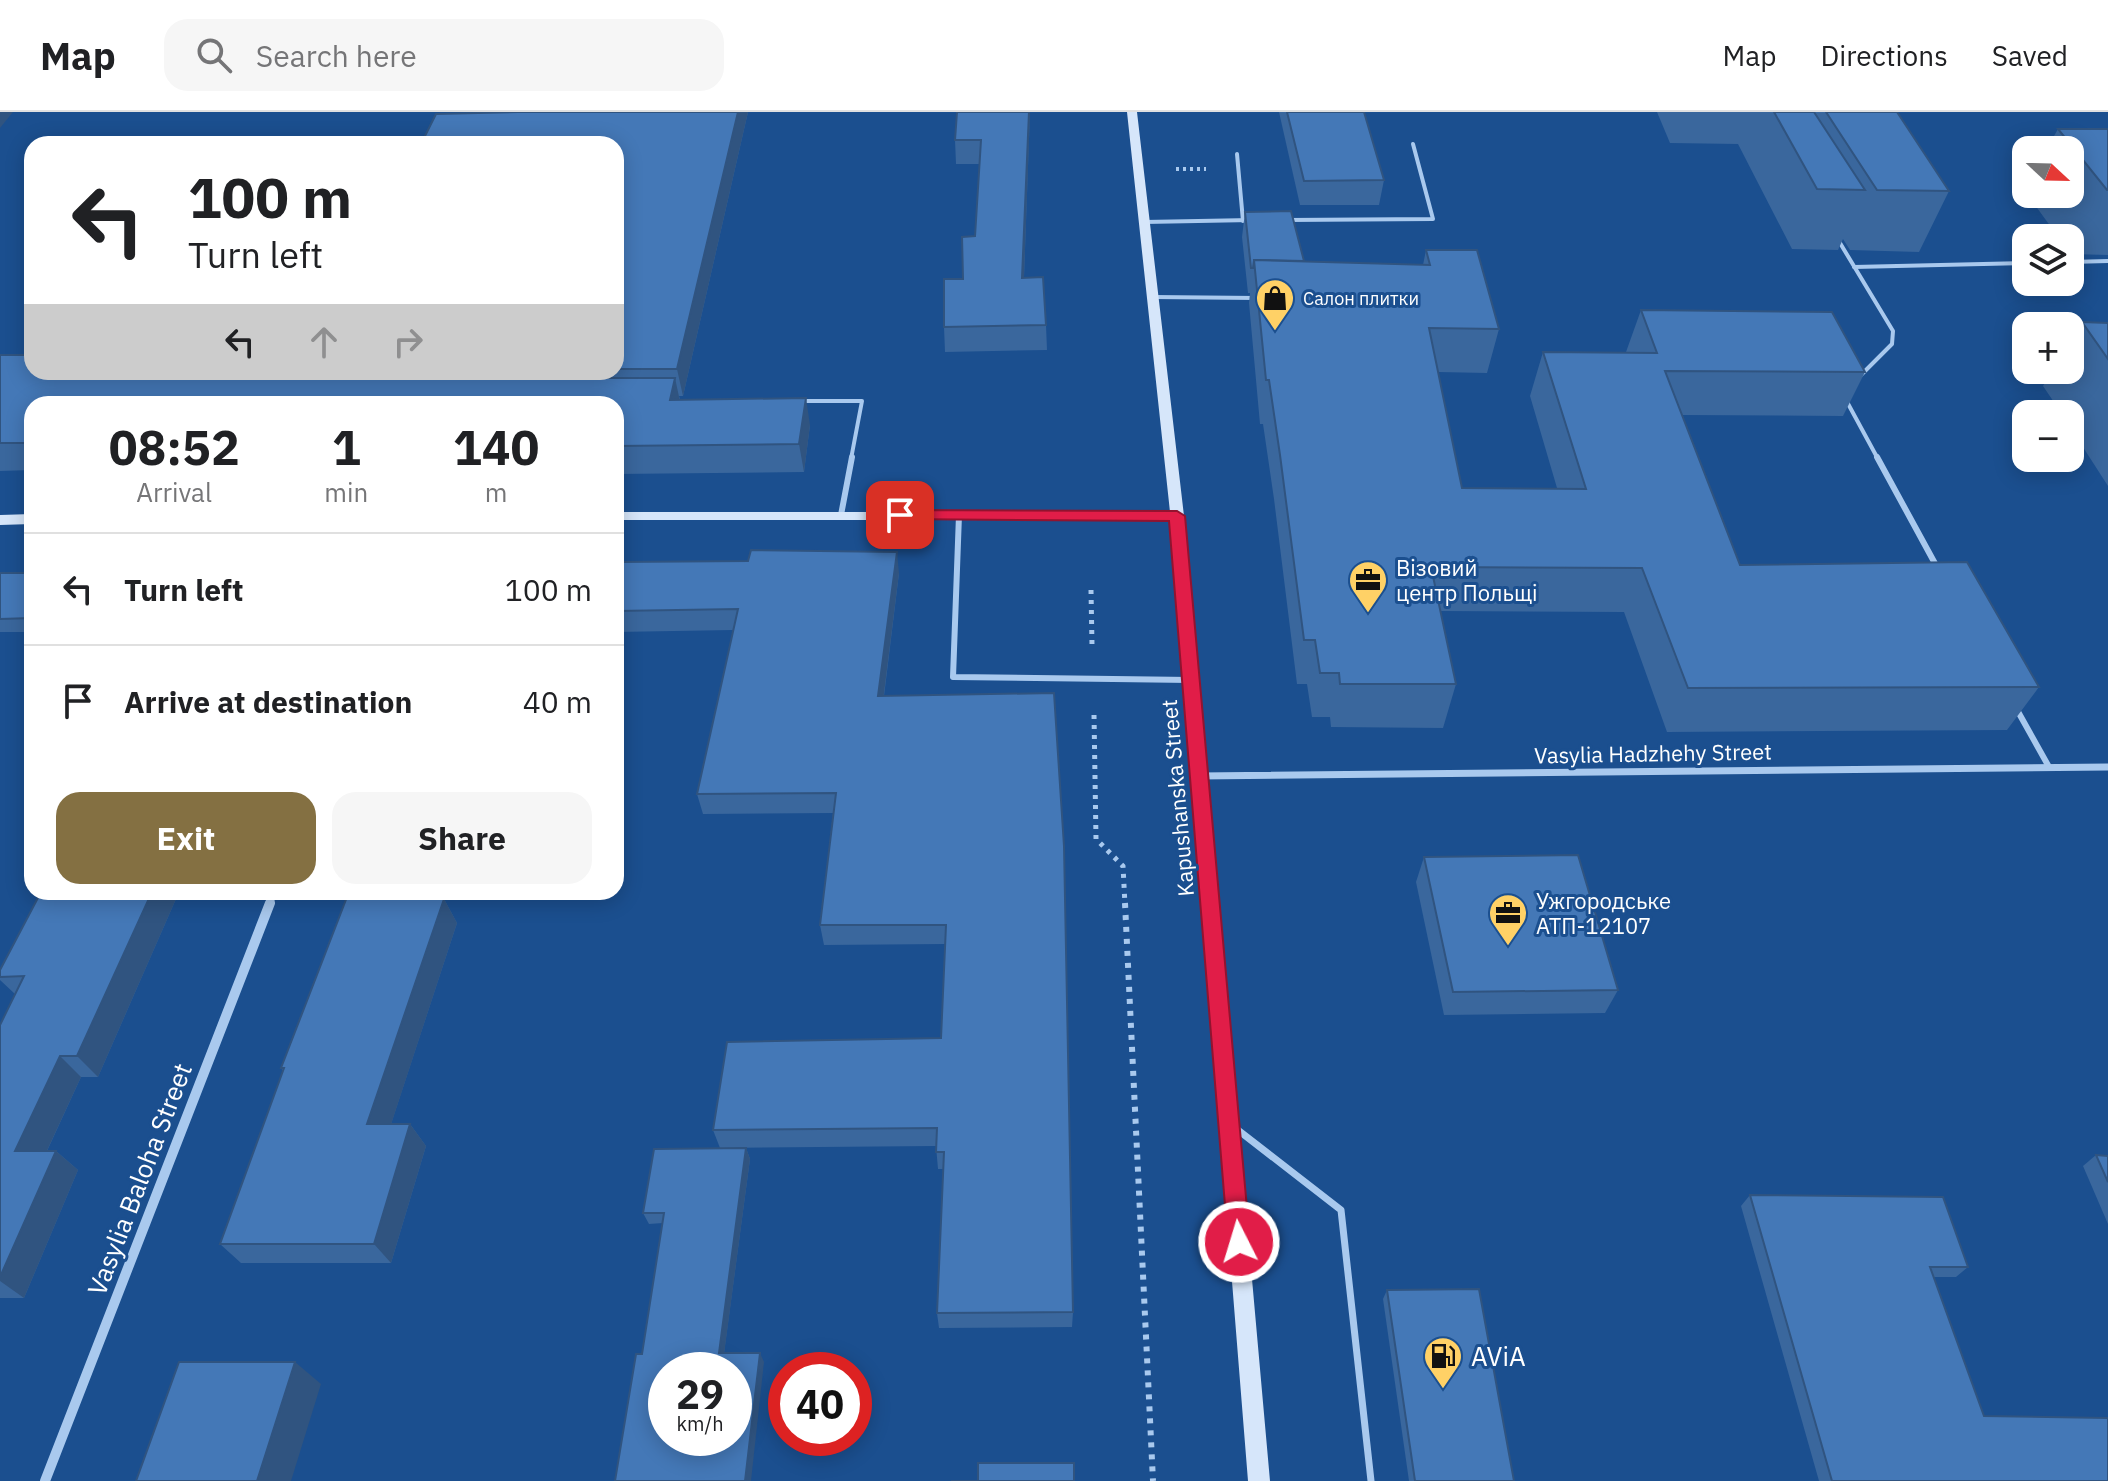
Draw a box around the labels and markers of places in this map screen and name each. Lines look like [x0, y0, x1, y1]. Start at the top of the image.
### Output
shop icon: Салон плитки [1254, 277, 1296, 332]
place label: Салон плитки [1303, 287, 1419, 310]
pin [866, 481, 934, 549]
place label: Візовий центр Польщі [1396, 553, 1538, 607]
office icon: Візовий центр Польщі [1347, 559, 1389, 614]
place label: Ужгородське АТП-12107 [1536, 886, 1671, 940]
office icon: Ужгородське АТП-12107 [1487, 892, 1529, 947]
fuel station icon: AViA [1422, 1335, 1464, 1390]
place label: AViA [1471, 1339, 1526, 1373]

